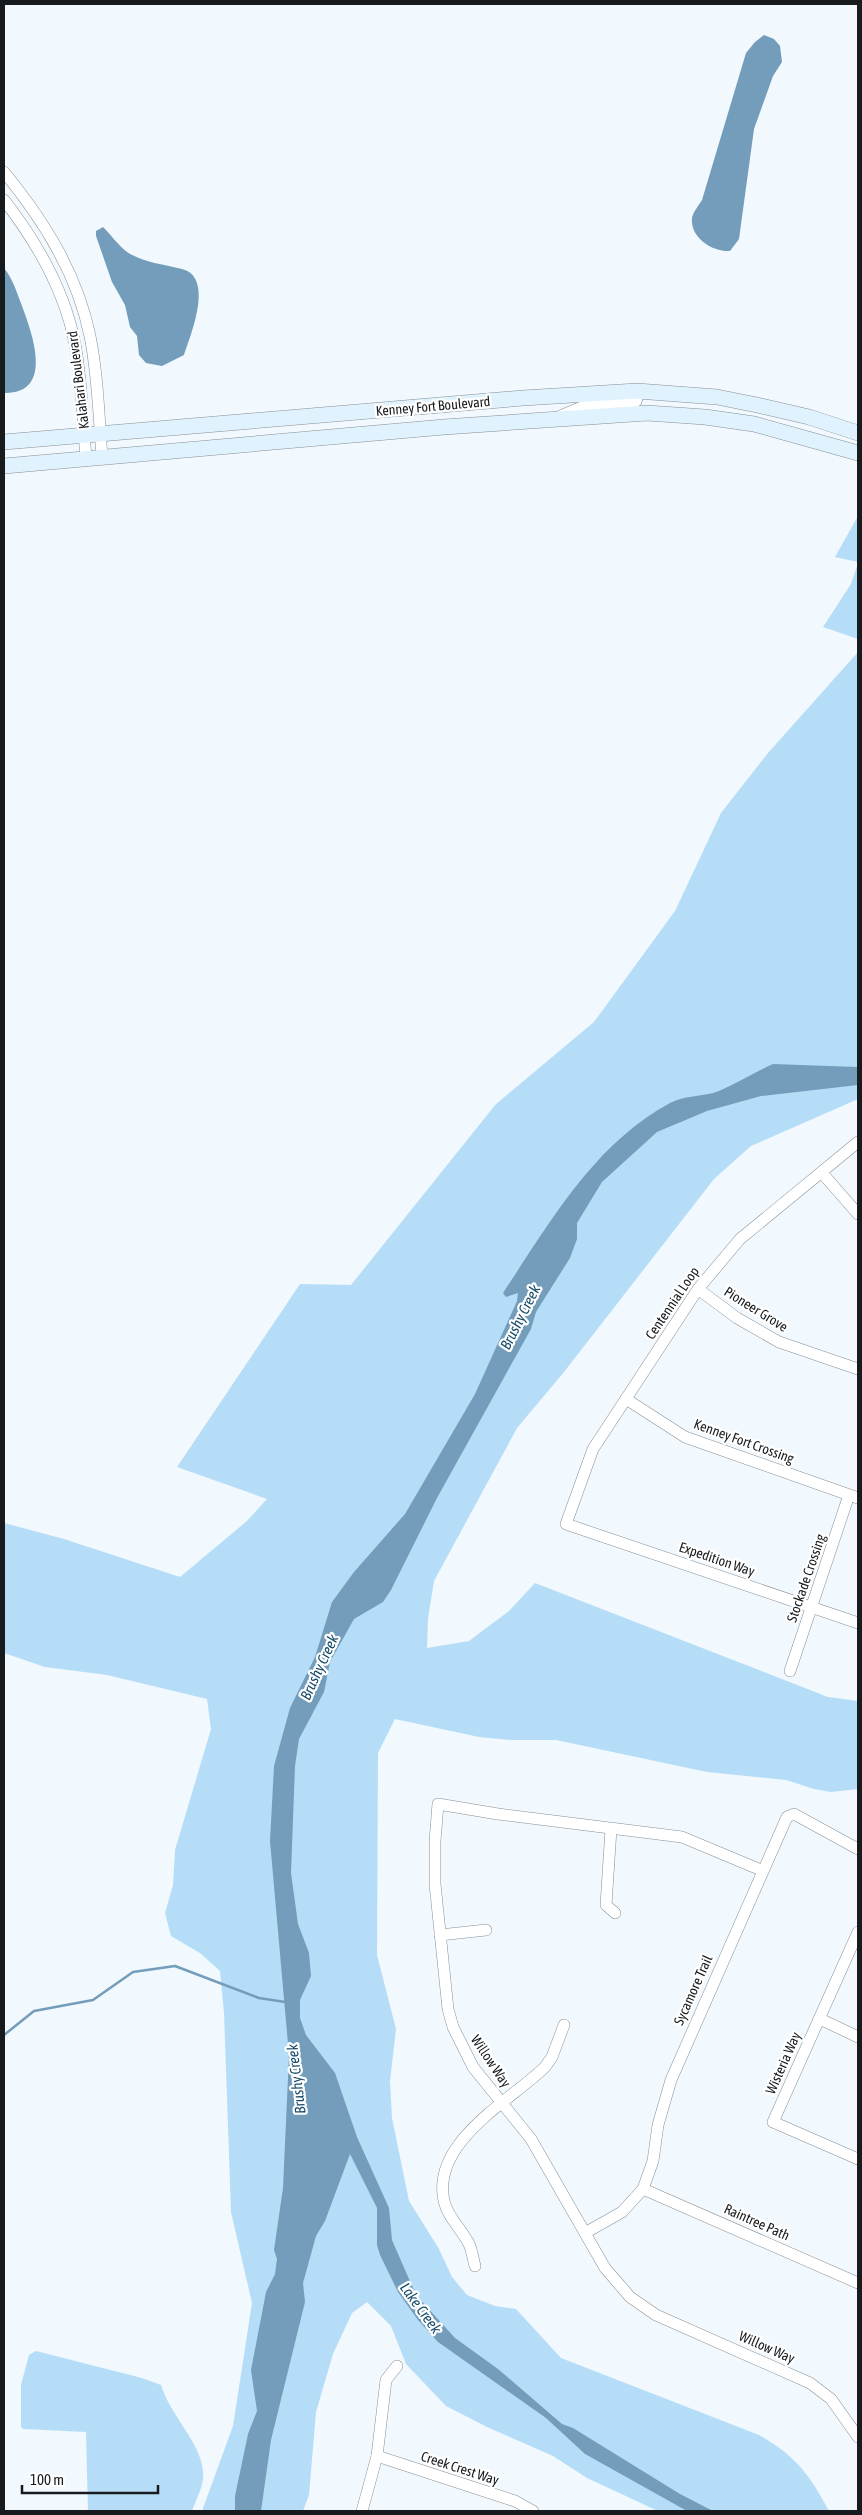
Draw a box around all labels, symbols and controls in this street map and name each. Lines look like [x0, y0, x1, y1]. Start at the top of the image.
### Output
street label: Kalahari Boulevard [64, 330, 92, 430]
street label: Kenney Fort Boulevard [375, 393, 491, 419]
street label: Centennial Loop [642, 1263, 702, 1342]
water label: Brushy Creek [496, 1281, 544, 1352]
street label: Pioneer Grove [721, 1283, 791, 1335]
street label: Kenney Fort Crossing [692, 1415, 796, 1467]
street label: Stockade Crossing [783, 1532, 829, 1624]
street label: Expedition Way [677, 1539, 757, 1579]
water label: Brushy Creek [296, 1631, 342, 1702]
street label: Sycamore Trail [670, 1952, 716, 2027]
street label: Wisteria Way [762, 2029, 804, 2097]
street label: Willow Way [468, 2032, 514, 2090]
water label: Brushy Creek [283, 2043, 309, 2115]
street label: Raintree Path [722, 2200, 792, 2244]
water label: Lake Creek [397, 2279, 445, 2337]
street label: Willow Way [737, 2328, 798, 2366]
street label: Creek Crest Way [419, 2448, 501, 2488]
scale bar [22, 2462, 159, 2494]
text: 100 m [30, 2471, 64, 2488]

